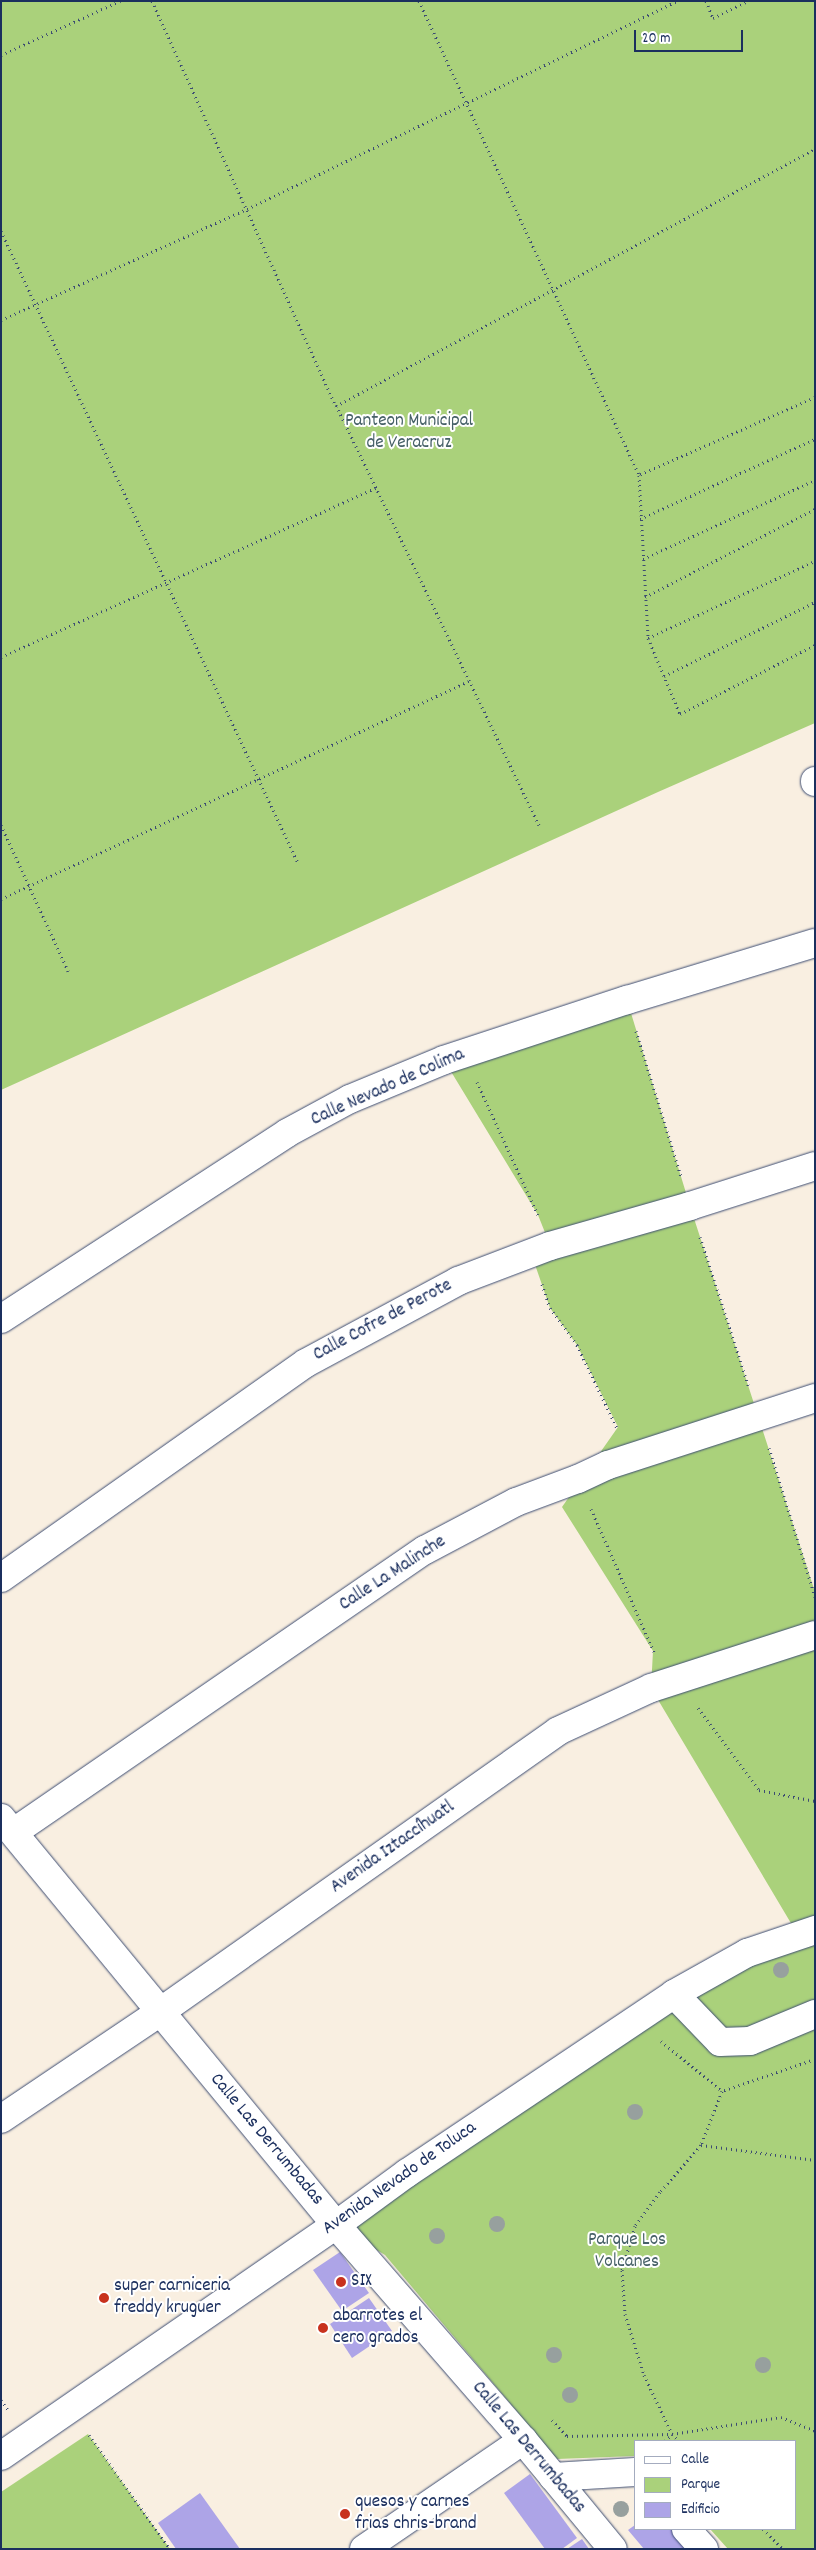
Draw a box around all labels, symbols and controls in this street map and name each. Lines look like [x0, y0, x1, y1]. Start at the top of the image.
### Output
scale bar [636, 20, 745, 52]
text: 20 m [642, 28, 670, 50]
park label: Panteon Municipal de Veracruz [345, 411, 473, 455]
street label: Calle Nevado de Colima [308, 1044, 468, 1132]
street label: Calle Cofre de Perote [310, 1275, 456, 1367]
street label: Calle La Malinche [335, 1531, 451, 1617]
street label: Avenida Iztaccíhuatl [327, 1797, 459, 1899]
street label: Calle Las Derrumbadas [204, 2069, 328, 2211]
street label: Avenida Nevado de Toluca [319, 2117, 481, 2241]
park label: Parque Los Volcanes [588, 2230, 666, 2274]
place label: SIX [351, 2271, 372, 2293]
place label: super carniceria freddy kruguer [114, 2276, 230, 2320]
marker: SIX [335, 2276, 347, 2288]
marker: super carniceria freddy kruguer [98, 2292, 110, 2304]
place label: abarrotes el cero grados [333, 2306, 422, 2350]
marker: abarrotes el cero grados [317, 2322, 329, 2334]
street label: Calle Las Derrumbadas [466, 2377, 590, 2519]
legend [634, 2440, 796, 2530]
text: Calle [681, 2449, 709, 2471]
text: Parque [681, 2474, 720, 2496]
place label: quesos y carnes frias chris-brand [355, 2492, 477, 2536]
text: Edificio [681, 2499, 720, 2521]
marker: quesos y carnes frias chris-brand [339, 2508, 351, 2520]

